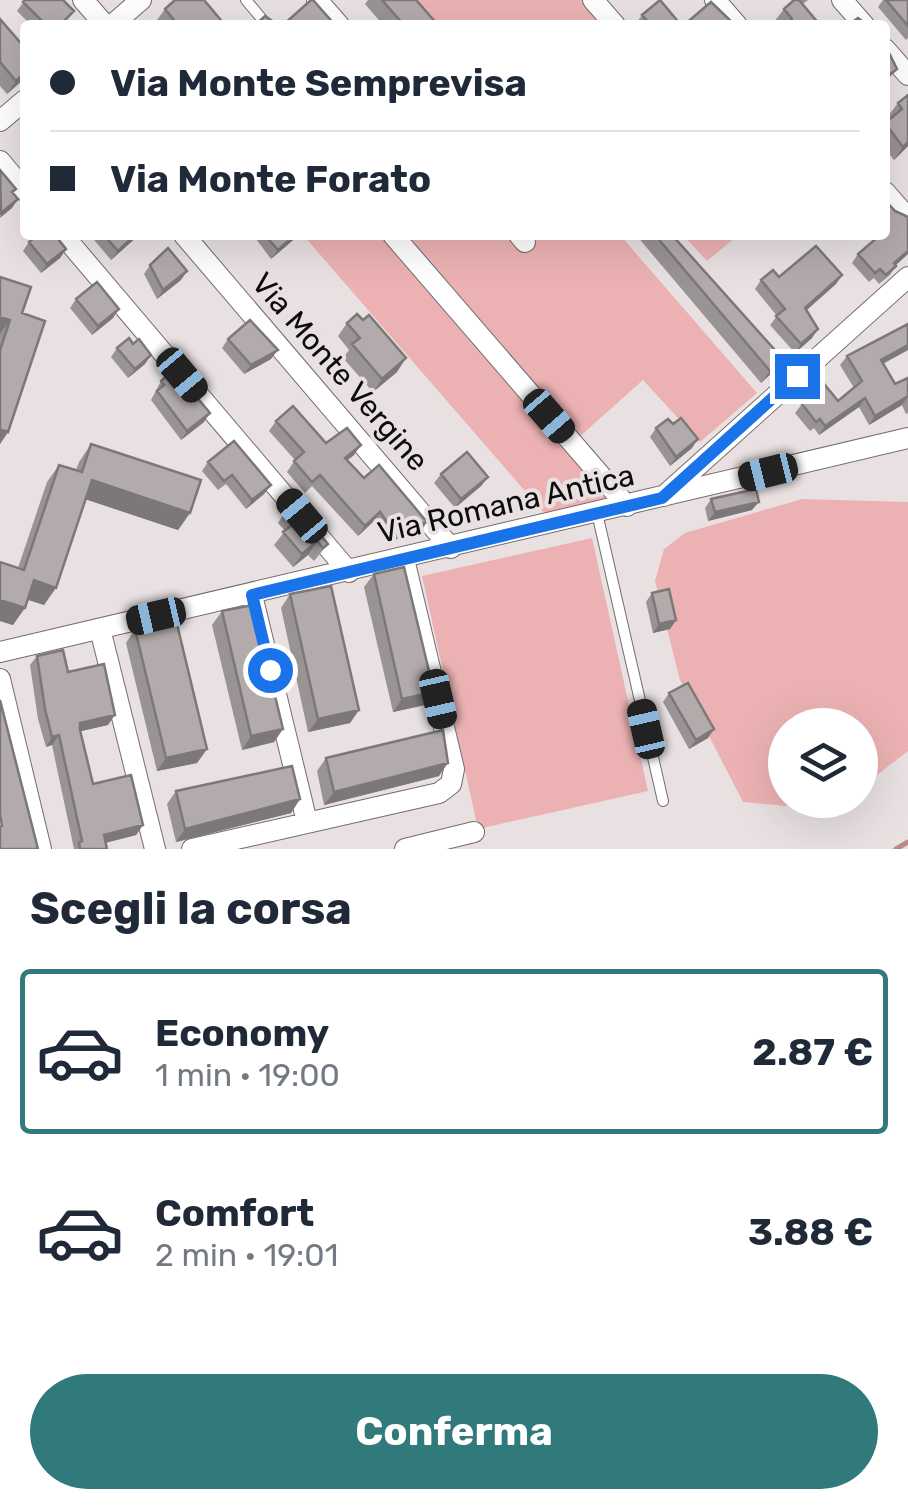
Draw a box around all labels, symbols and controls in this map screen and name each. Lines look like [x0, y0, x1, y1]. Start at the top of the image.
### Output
text: Via Monte Semprevisa [110, 60, 527, 106]
text: Via Monte Forato [110, 156, 431, 202]
street label: Via Monte Vergine [244, 266, 436, 478]
car [151, 342, 213, 408]
route end [775, 354, 820, 399]
car [518, 384, 580, 448]
car [735, 450, 801, 494]
street label: Via Romana Antica [374, 457, 638, 551]
car [271, 483, 333, 549]
car [123, 595, 189, 637]
route start [248, 648, 293, 693]
car [417, 666, 459, 732]
car [625, 696, 667, 762]
map controls [768, 708, 878, 818]
button: layers [768, 708, 878, 818]
text: Scegli la corsa [30, 882, 352, 935]
icon: car [35, 1007, 125, 1097]
text: Economy [155, 1010, 329, 1056]
text: 2.87 € [752, 1029, 873, 1075]
text: 1 min · 19:00 [155, 1056, 340, 1094]
icon: car [35, 1187, 125, 1277]
text: Comfort [155, 1190, 314, 1236]
text: 3.88 € [748, 1209, 873, 1255]
text: 2 min · 19:01 [155, 1236, 338, 1274]
button: Conferma [30, 1374, 878, 1489]

